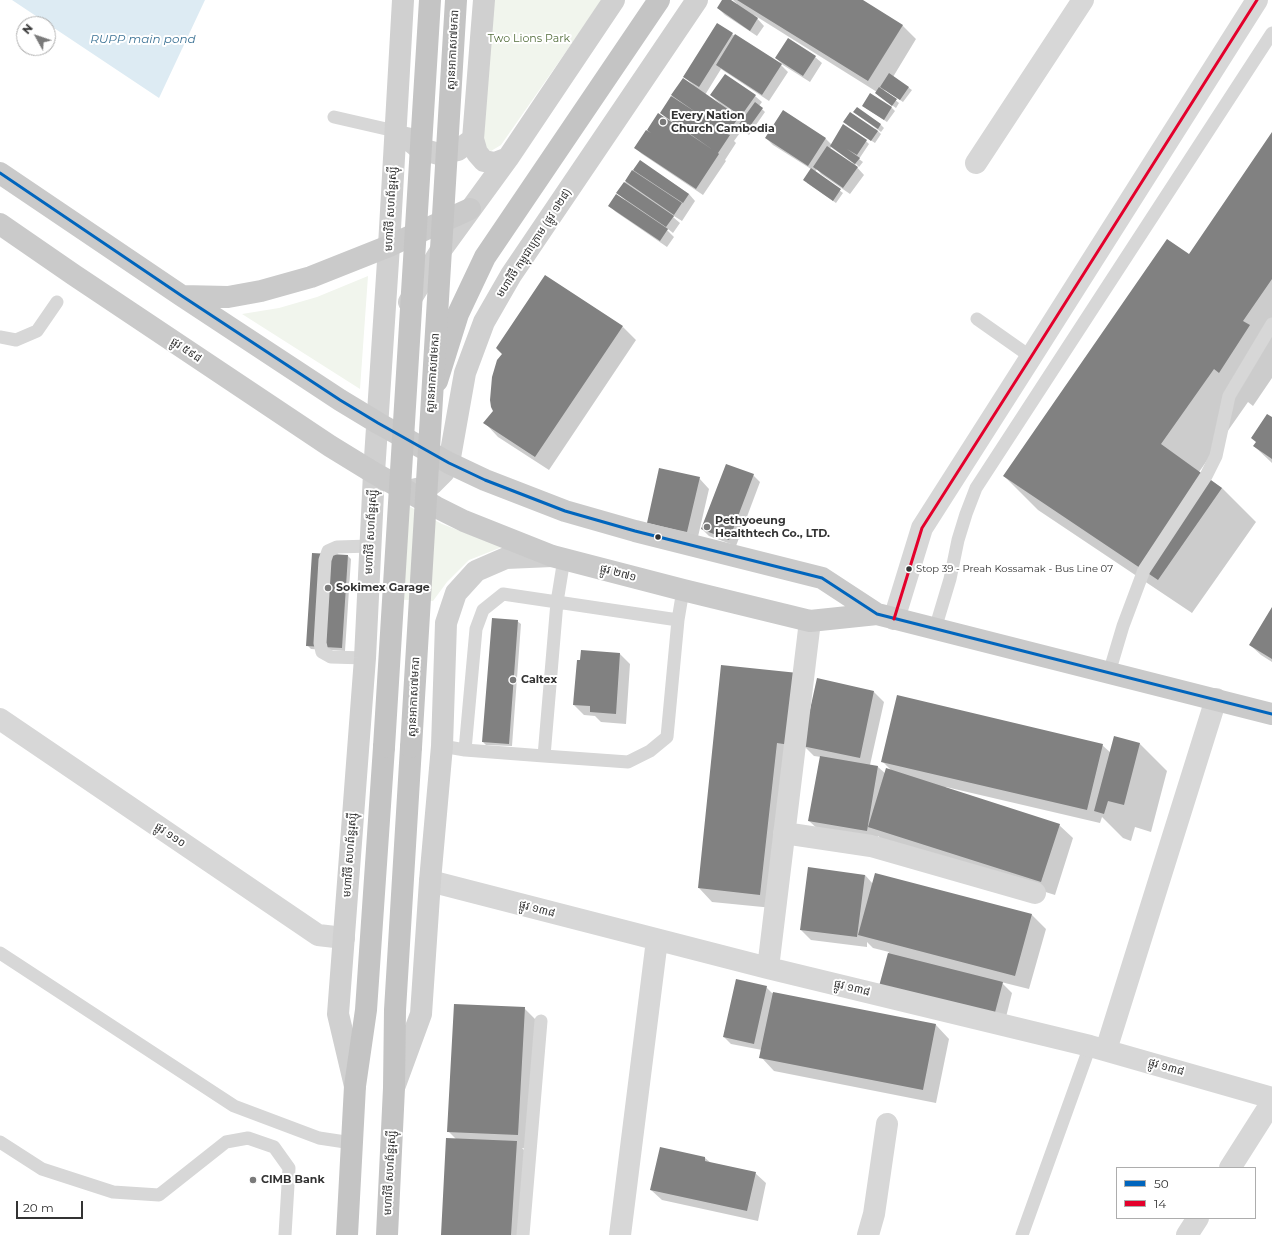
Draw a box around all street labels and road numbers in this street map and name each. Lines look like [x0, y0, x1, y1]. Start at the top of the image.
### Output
street label: ស្ពានអាកាស៧មករា [444, 10, 462, 90]
street label: មហាវិថី សហព័ន្ធរុស្ស៊ី [382, 166, 400, 252]
street label: មហាវិថី កម្ពុជាក្រោម (ផ្លូវ ១២៨) [494, 186, 574, 300]
street label: ស្ពានអាកាស៧មករា [424, 332, 442, 414]
street label: ផ្លូវ ៥៩៨ [168, 335, 204, 365]
street label: មហាវិថី សហព័ន្ធរុស្ស៊ី [362, 489, 380, 575]
street label: ផ្លូវ ២៧១ [598, 562, 638, 584]
street label: ស្ពានអាកាស៧មករា [405, 657, 423, 737]
street label: មហាវិថី សហព័ន្ធរុស្ស៊ី [340, 812, 360, 898]
street label: ផ្លូវ ១១០ [152, 820, 188, 850]
street label: ផ្លូវ ១៣៨ [517, 898, 557, 920]
street label: ផ្លូវ ១៣៨ [833, 977, 871, 999]
street label: ផ្លូវ ១៣៨ [1146, 1056, 1186, 1078]
street label: មហាវិថី សហព័ន្ធរុស្ស៊ី [381, 1130, 399, 1216]

